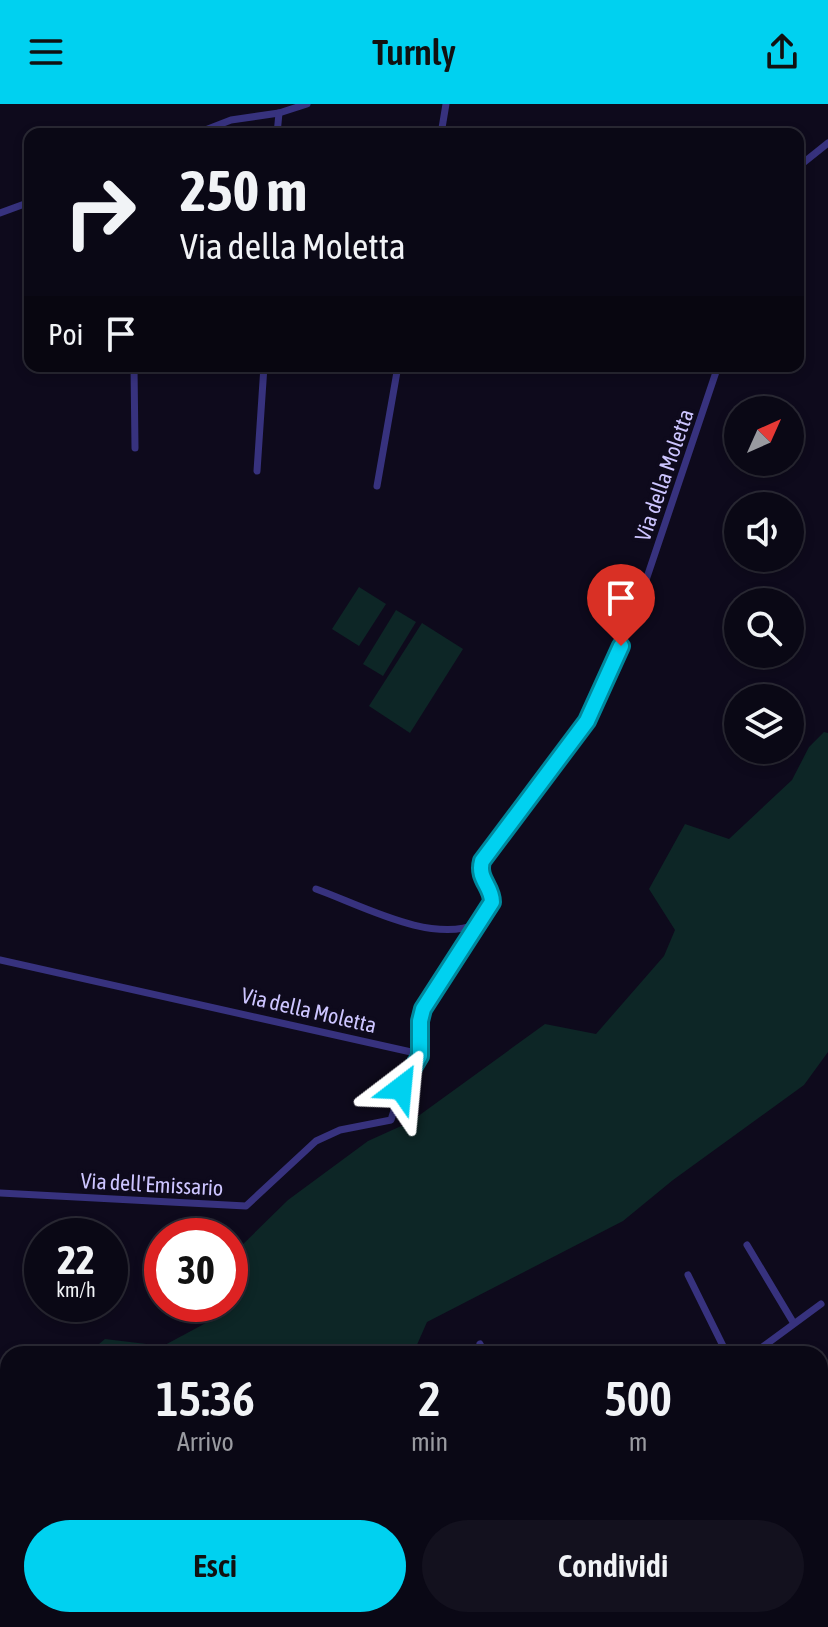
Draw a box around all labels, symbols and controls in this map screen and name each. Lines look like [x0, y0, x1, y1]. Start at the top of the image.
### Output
icon: menu [24, 30, 68, 74]
icon: share [760, 30, 804, 74]
text: Turnly [372, 31, 456, 73]
text: 250 m [180, 159, 307, 223]
icon: right [48, 160, 152, 264]
text: Via della Moletta [180, 225, 406, 267]
icon: arrive [99, 312, 143, 356]
text: Poi [48, 317, 83, 351]
north arrow [724, 396, 804, 476]
map controls [724, 396, 804, 764]
street label: Via della Moletta [629, 406, 699, 544]
button: sound [724, 492, 804, 572]
pin [587, 564, 655, 646]
icon: arrive [599, 576, 643, 620]
button: search [724, 588, 804, 668]
button: layers [724, 684, 804, 764]
street label: Via della Moletta [239, 982, 379, 1038]
position arrow [359, 1046, 443, 1130]
street label: Via dell'Emissario [80, 1167, 224, 1201]
speed limit sign: 30 [144, 1218, 248, 1322]
text: 22 [57, 1237, 95, 1282]
text: km/h [56, 1278, 96, 1301]
text: 15:36 [156, 1371, 255, 1426]
text: 2 [418, 1371, 441, 1426]
text: 500 [604, 1371, 672, 1426]
text: Arrivo [177, 1427, 234, 1457]
text: min [411, 1427, 448, 1457]
text: m [629, 1427, 647, 1457]
button: Esci [24, 1520, 406, 1612]
button: Condividi [422, 1520, 804, 1612]

